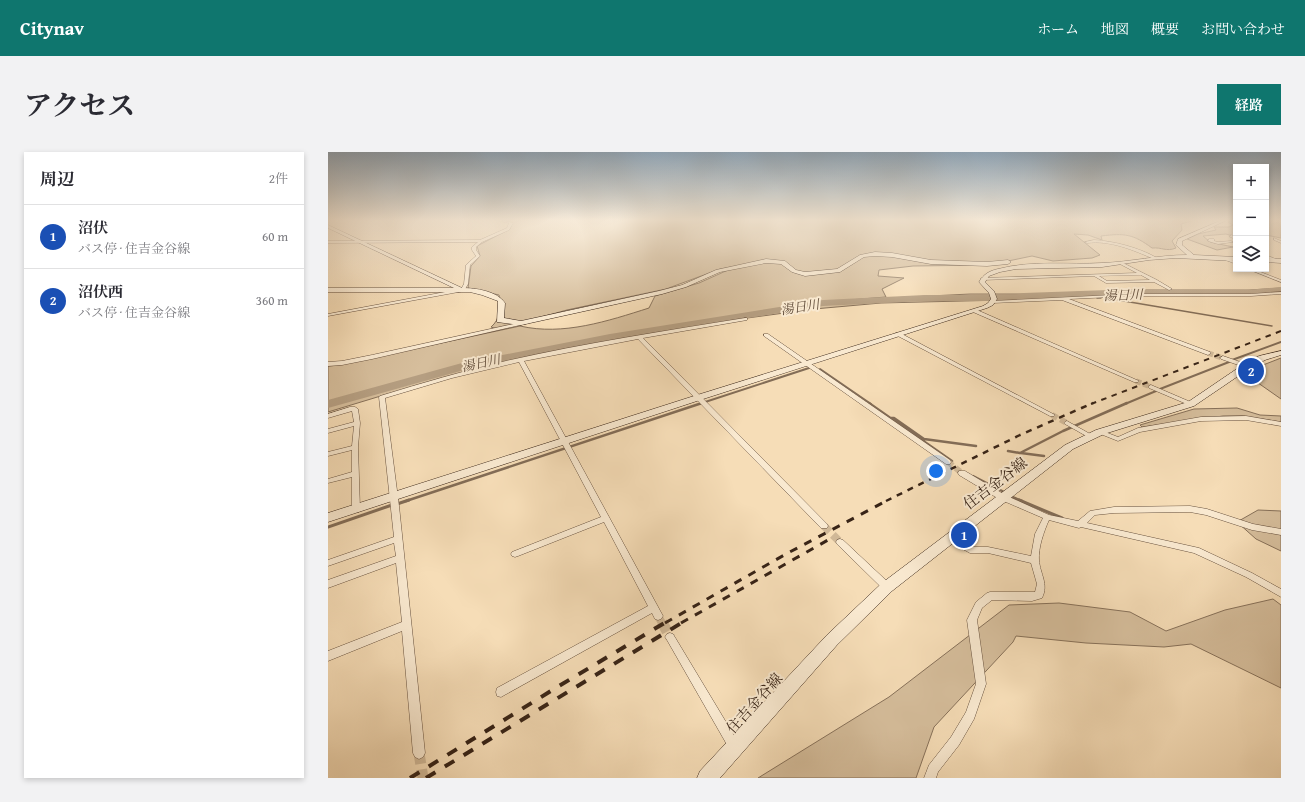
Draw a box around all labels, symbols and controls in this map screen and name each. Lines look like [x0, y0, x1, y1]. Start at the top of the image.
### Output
text: Citynav [20, 14, 84, 42]
text: ホーム [1037, 19, 1079, 39]
text: 地図 [1101, 19, 1129, 39]
text: 概要 [1151, 19, 1179, 39]
text: お問い合わせ [1201, 19, 1285, 39]
text: アクセス [24, 84, 135, 125]
button: 経路 [1217, 84, 1281, 125]
map controls [1233, 164, 1269, 272]
button: + [1233, 164, 1269, 200]
text: 周辺 [40, 166, 74, 191]
text: 2件 [269, 169, 288, 188]
button: − [1233, 200, 1269, 236]
text: 沼伏 [78, 217, 108, 238]
text: 1 [50, 227, 56, 246]
text: 60 m [262, 227, 288, 246]
button: layers [1233, 236, 1269, 272]
text: バス停 · 住吉金谷線 [78, 239, 190, 258]
text: 沼伏西 [78, 281, 123, 302]
water label: 湯日川 [1103, 285, 1145, 305]
text: 2 [50, 291, 56, 310]
text: 360 m [256, 291, 288, 310]
water label: 湯日川 [779, 294, 823, 319]
text: バス停 · 住吉金谷線 [78, 303, 190, 322]
water label: 湯日川 [460, 349, 504, 376]
pin: 2 [1238, 356, 1264, 386]
street label: 住吉金谷線 [959, 452, 1031, 514]
your location [926, 461, 946, 481]
pin: 1 [951, 520, 977, 550]
street label: 住吉金谷線 [721, 668, 787, 738]

